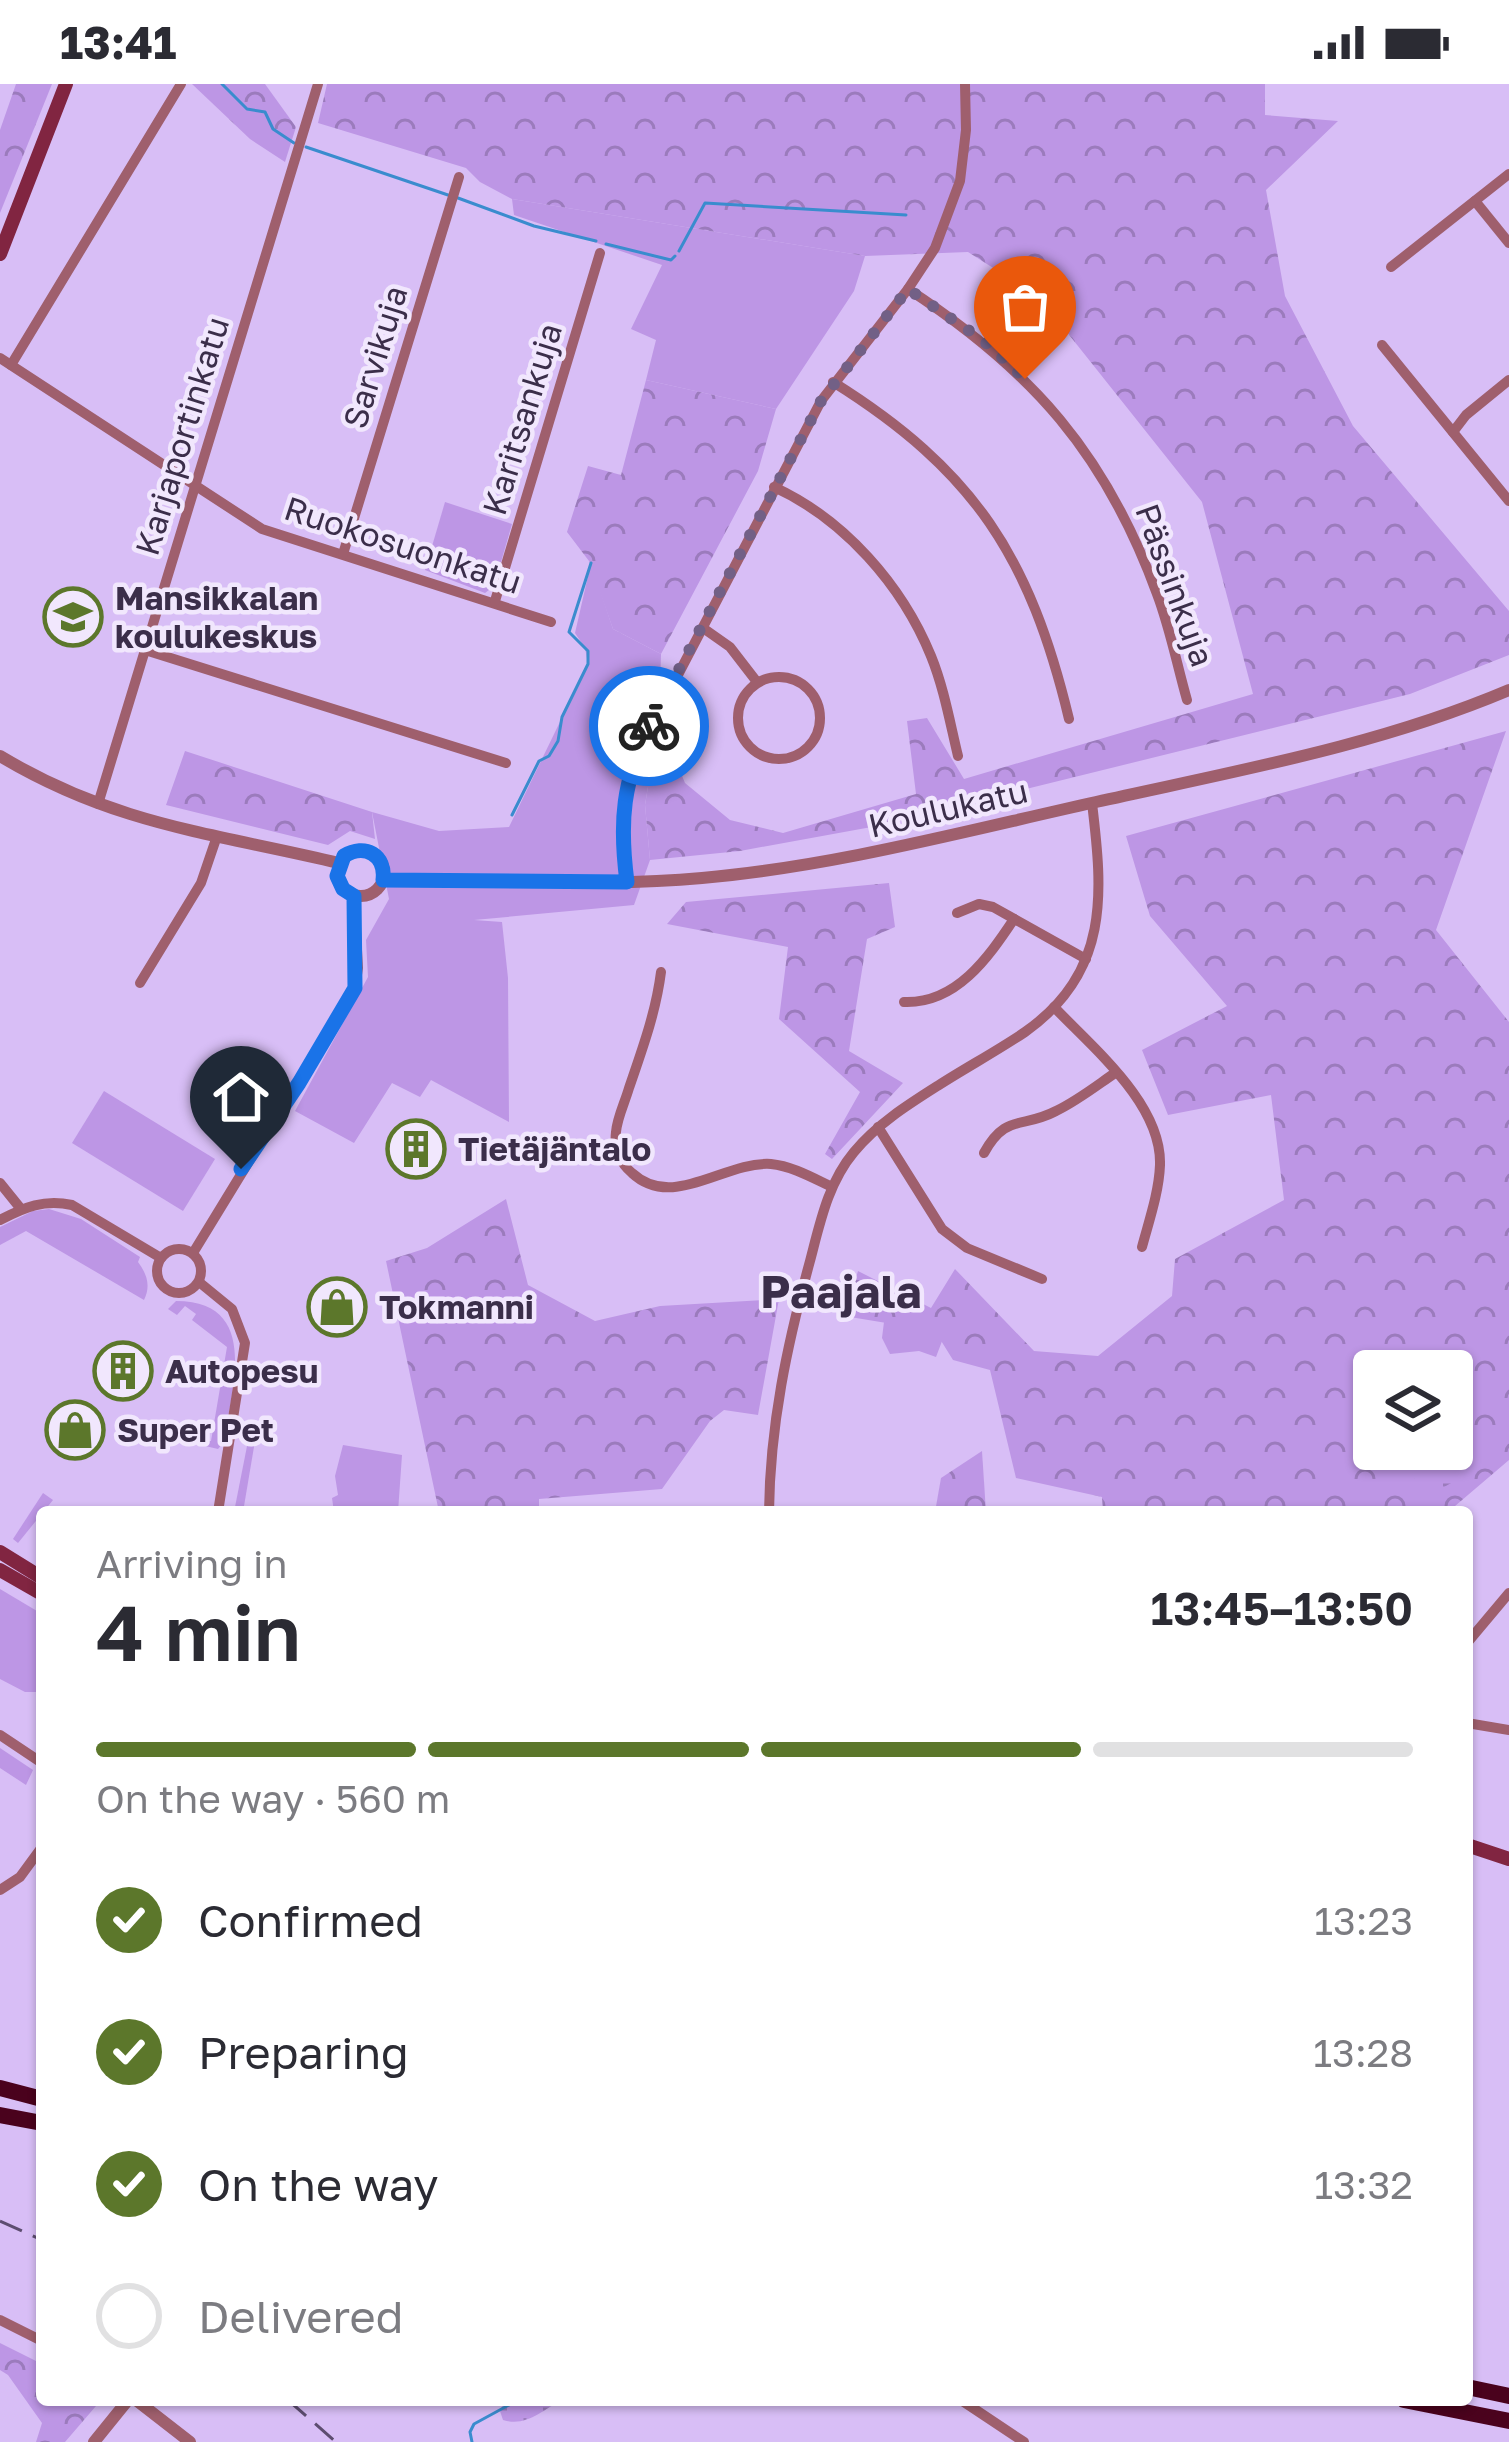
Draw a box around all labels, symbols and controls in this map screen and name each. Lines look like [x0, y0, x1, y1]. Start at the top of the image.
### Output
text: 13:41 [60, 15, 176, 69]
pin [974, 256, 1076, 379]
icon: bag [992, 274, 1058, 340]
street label: Sarvikuja [334, 281, 415, 433]
street label: Karjaportinkatu [127, 312, 236, 560]
street label: Karitsankuja [474, 318, 569, 519]
street label: Ruokosuonkatu [280, 488, 526, 601]
street label: Pässinkuja [1128, 498, 1223, 671]
place label: Mansikkalan koulukeskus [115, 578, 318, 655]
school or university icon: Mansikkalan koulukeskus [42, 586, 104, 648]
courier [589, 666, 709, 786]
icon: bike [616, 693, 682, 759]
street label: Koulukatu [864, 770, 1031, 845]
pin [190, 1046, 292, 1169]
icon: home [208, 1064, 274, 1130]
building icon: Tietäjäntalo [385, 1118, 447, 1180]
place label: Tietäjäntalo [458, 1129, 651, 1168]
district label: Paajala [760, 1264, 922, 1318]
shop icon: Tokmanni [306, 1276, 368, 1338]
place label: Tokmanni [379, 1287, 534, 1326]
building icon: Autopesu [92, 1340, 154, 1402]
map controls [1353, 1350, 1473, 1470]
button: layers [1353, 1350, 1473, 1470]
place label: Autopesu [165, 1351, 318, 1390]
shop icon: Super Pet [44, 1399, 106, 1461]
place label: Super Pet [117, 1410, 274, 1449]
text: Arriving in [96, 1540, 287, 1587]
text: 13:45–13:50 [1151, 1581, 1413, 1635]
text: 4 min [96, 1585, 301, 1678]
text: On the way · 560 m [96, 1775, 450, 1822]
icon: check [96, 1887, 162, 1953]
text: Confirmed [198, 1893, 423, 1947]
text: 13:23 [1314, 1897, 1413, 1944]
icon: check [96, 2019, 162, 2085]
text: Preparing [198, 2025, 409, 2079]
text: 13:28 [1313, 2029, 1413, 2076]
icon: check [96, 2151, 162, 2217]
text: On the way [198, 2157, 439, 2211]
text: 13:32 [1314, 2161, 1413, 2208]
text: Delivered [198, 2289, 403, 2343]

